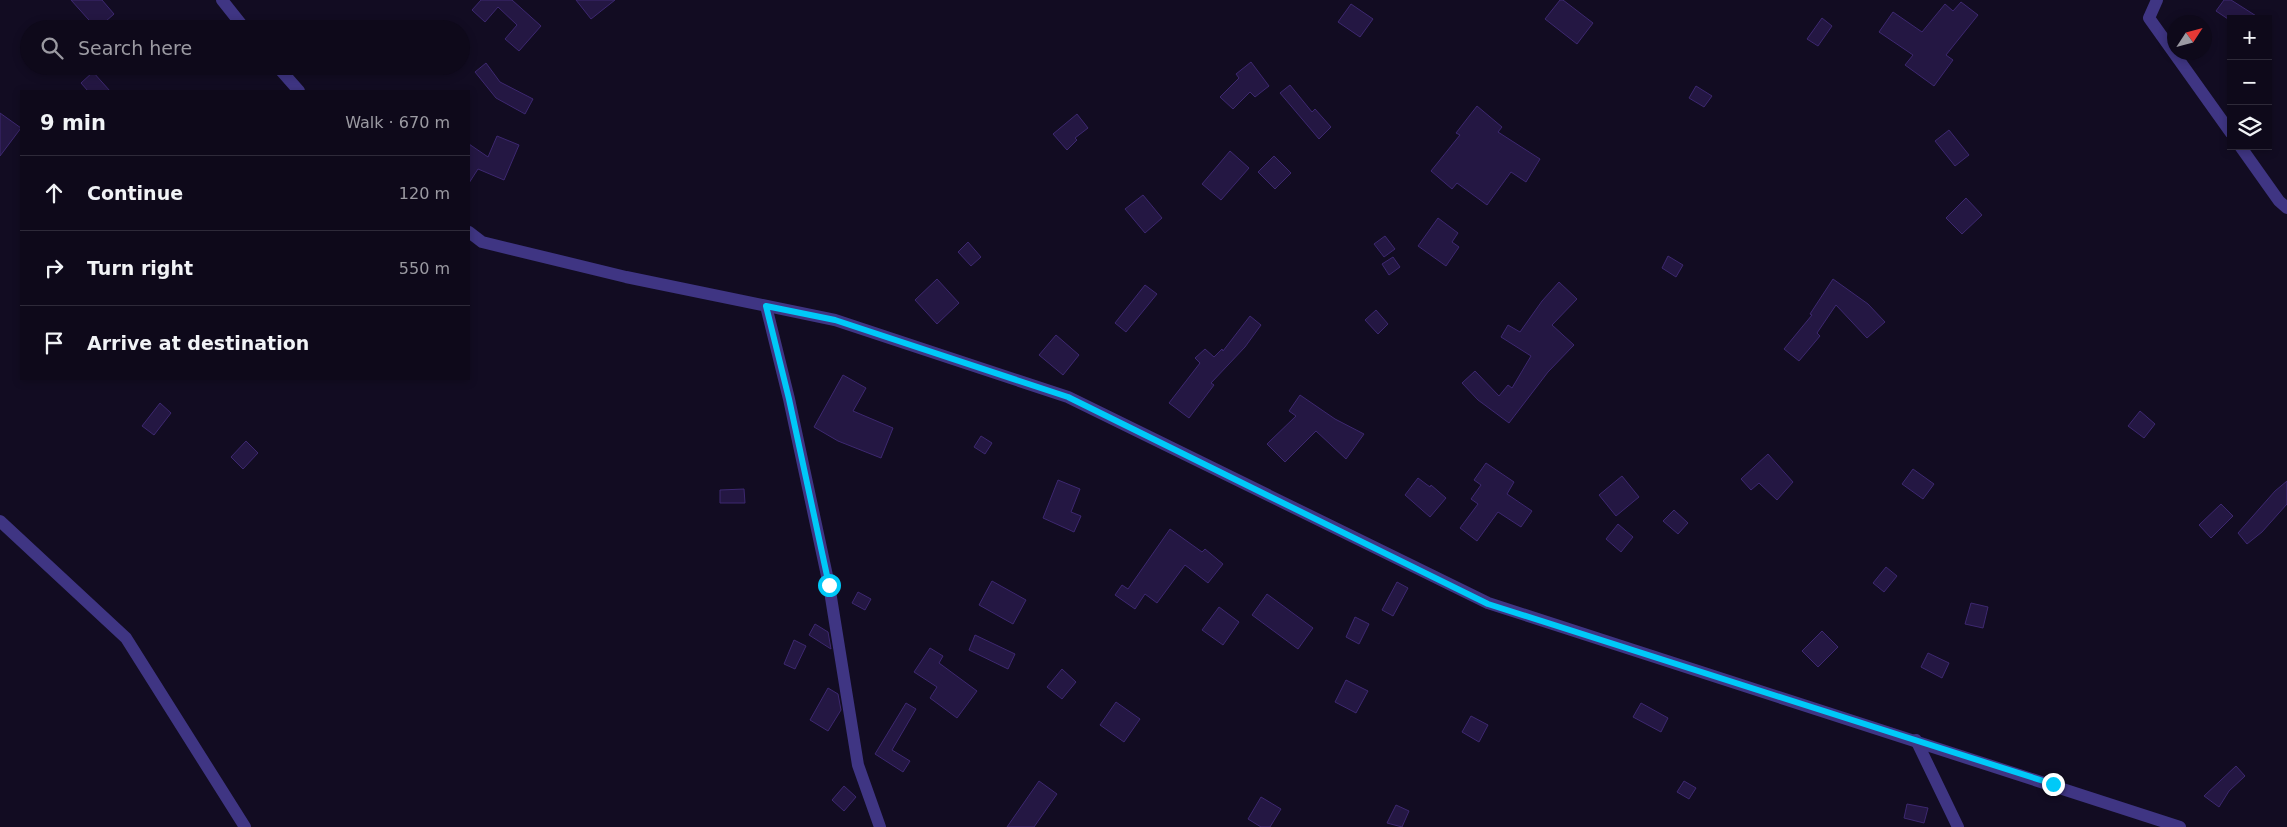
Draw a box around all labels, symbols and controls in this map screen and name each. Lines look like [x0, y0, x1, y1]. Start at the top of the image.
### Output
north arrow [2167, 15, 2212, 60]
map controls [2227, 15, 2272, 150]
button: + [2227, 15, 2272, 60]
search box [20, 20, 470, 75]
icon: search [38, 34, 66, 62]
text: Search here [78, 37, 192, 59]
button: − [2227, 60, 2272, 105]
button: layers [2227, 105, 2272, 150]
text: 9 min [40, 111, 106, 135]
text: Walk · 670 m [345, 113, 450, 132]
icon: ahead [40, 179, 68, 207]
text: Continue [87, 182, 183, 204]
text: 120 m [399, 184, 450, 203]
icon: right [40, 254, 68, 282]
text: Turn right [87, 257, 193, 279]
text: 550 m [399, 259, 450, 278]
icon: arrive [40, 329, 68, 357]
text: Arrive at destination [87, 332, 309, 354]
route start [818, 574, 841, 597]
route end [2042, 773, 2065, 796]

